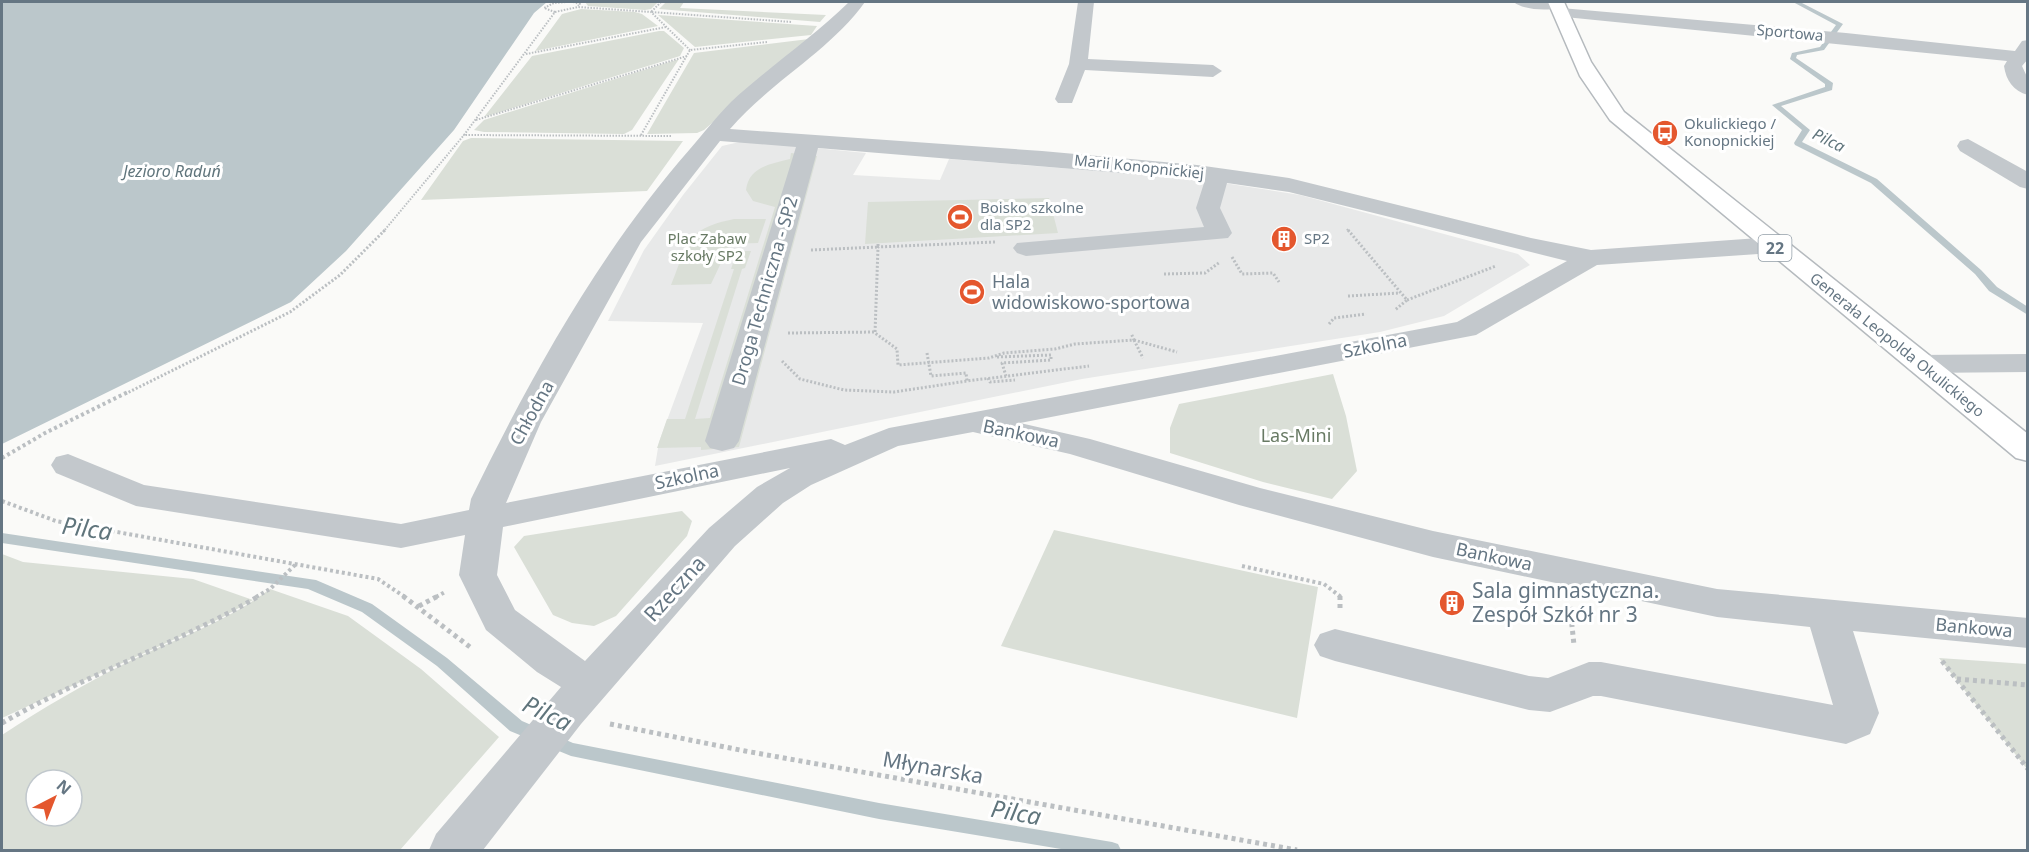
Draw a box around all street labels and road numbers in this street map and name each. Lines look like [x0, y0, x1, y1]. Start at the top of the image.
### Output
street label: Sportowa [1756, 19, 1824, 45]
street label: Marii Konopnickiej [1073, 149, 1205, 183]
street label: Droga Techniczna - SP2 [725, 193, 803, 388]
road number: 22 [1758, 235, 1792, 261]
street label: Generała Leopolda Okulickiego [1806, 267, 1989, 421]
street label: Szkolna [1341, 327, 1409, 363]
street label: Chłodna [504, 376, 559, 449]
street label: Bankowa [981, 413, 1062, 453]
street label: Szkolna [653, 458, 721, 494]
street label: Bankowa [1454, 536, 1535, 576]
street label: Rzeczna [637, 549, 711, 627]
street label: Bankowa [1935, 612, 2014, 642]
street label: Młynarska [881, 744, 986, 790]

